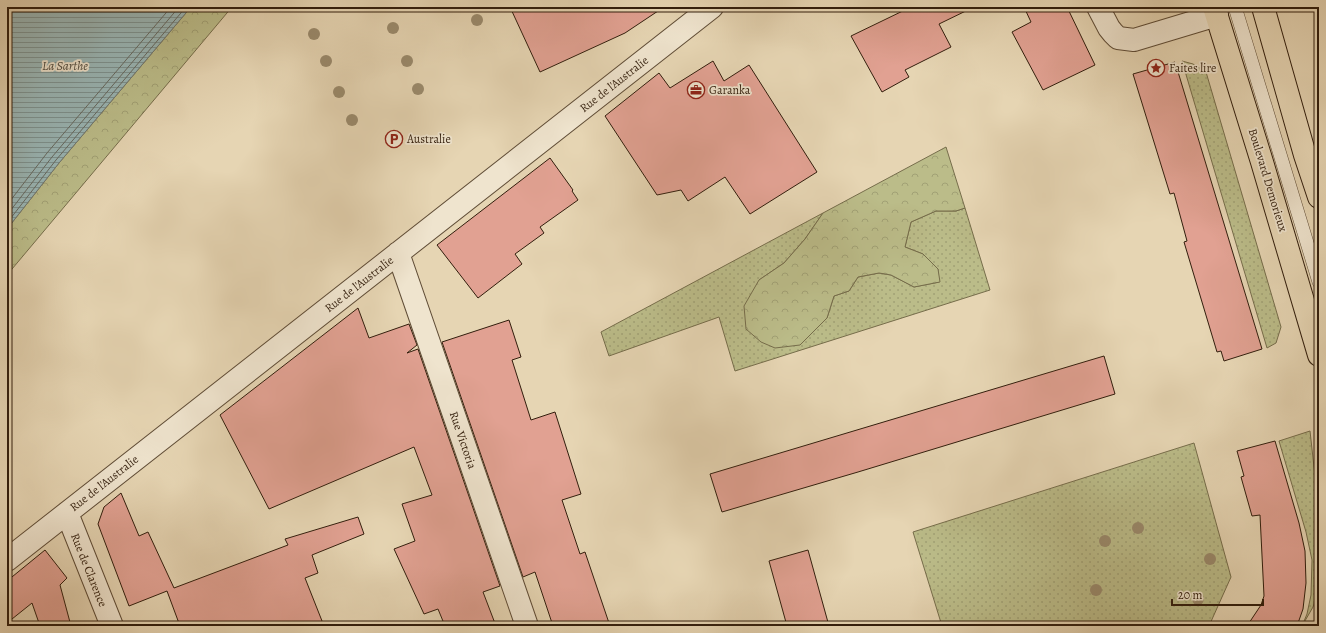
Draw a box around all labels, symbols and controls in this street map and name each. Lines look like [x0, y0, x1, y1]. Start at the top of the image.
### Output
street label: Rue de l'Australie [576, 52, 652, 116]
water label: La Sarthe [42, 57, 88, 74]
place icon: Faites lire [1146, 58, 1166, 78]
place label: Faites lire [1169, 60, 1216, 76]
office icon: Garanka [686, 80, 706, 100]
place label: Garanka [709, 82, 751, 98]
street label: Boulevard Demorieux [1245, 126, 1291, 234]
parking icon: Australie [384, 129, 404, 149]
place label: Australie [406, 131, 451, 147]
street label: Rue de l'Australie [321, 252, 397, 316]
street label: Rue Victoria [446, 409, 480, 471]
street label: Rue de l'Australie [66, 451, 142, 515]
street label: Rue de Clarence [67, 531, 111, 609]
scale bar [1172, 581, 1263, 607]
text: 20 m [1178, 587, 1202, 603]

